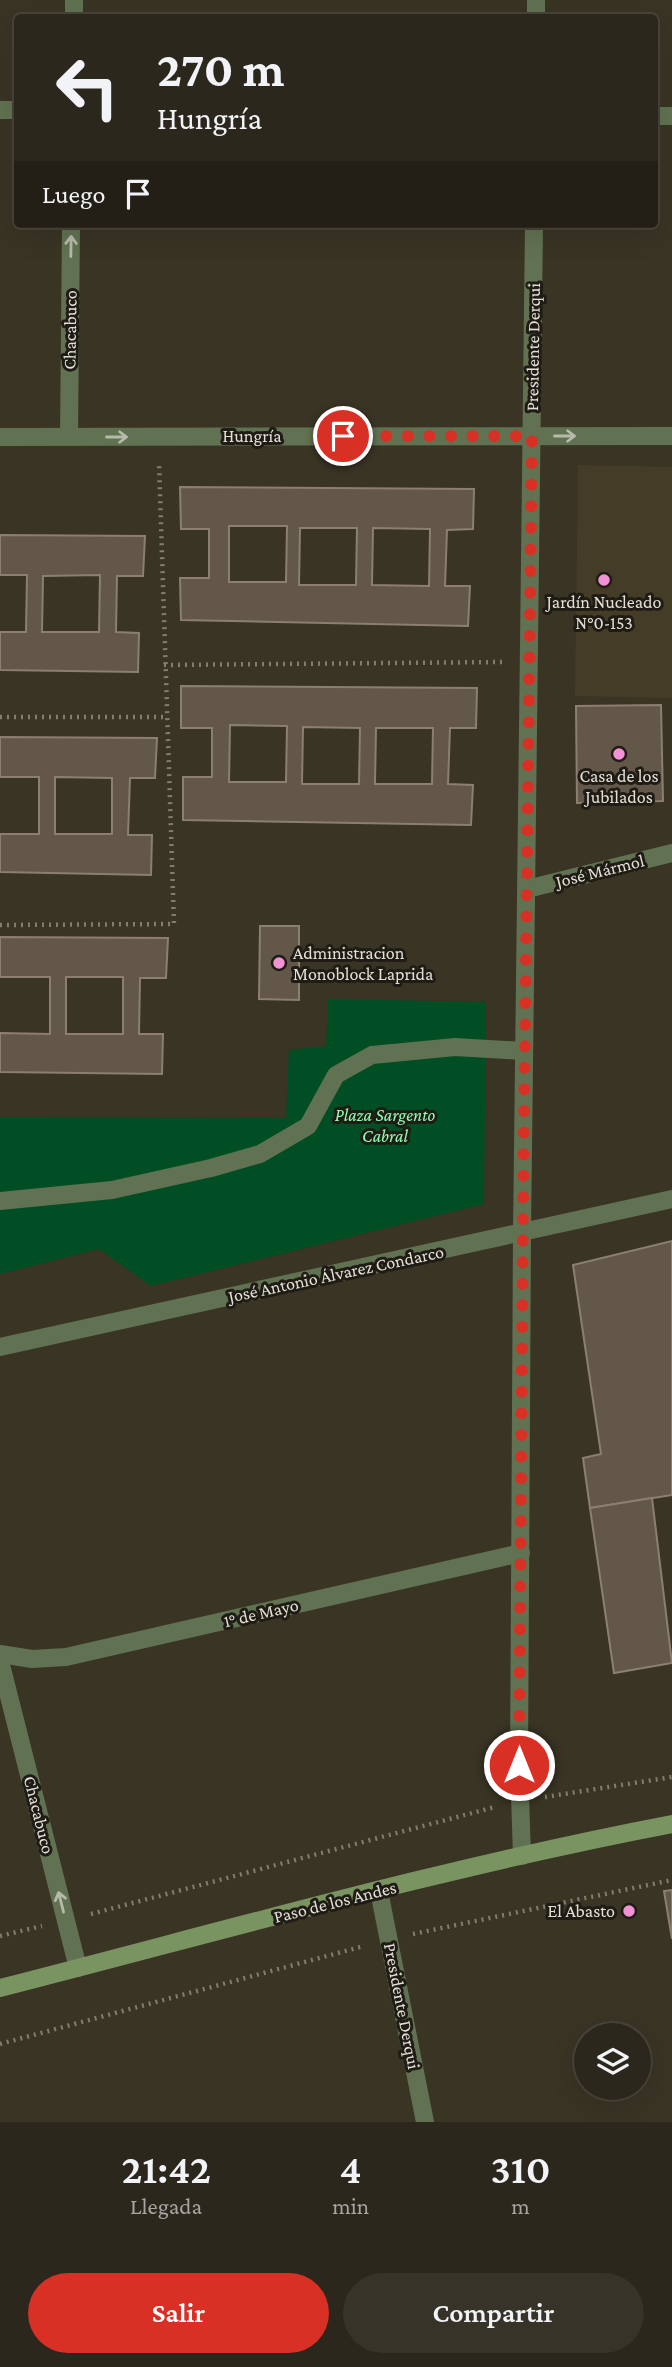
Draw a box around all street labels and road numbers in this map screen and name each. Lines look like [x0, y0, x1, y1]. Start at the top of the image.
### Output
street label: Presidente Derqui [522, 282, 544, 411]
street label: Chacabuco [59, 290, 81, 370]
street label: Hungría [222, 426, 282, 446]
street label: José Mármol [552, 850, 647, 892]
street label: José Antonio Álvarez Condarco [225, 1241, 446, 1307]
street label: 1° de Mayo [222, 1595, 300, 1631]
street label: Chacabuco [20, 1774, 58, 1856]
street label: Paso de los Andes [272, 1877, 398, 1927]
street label: Presidente Derqui [380, 1941, 424, 2071]

